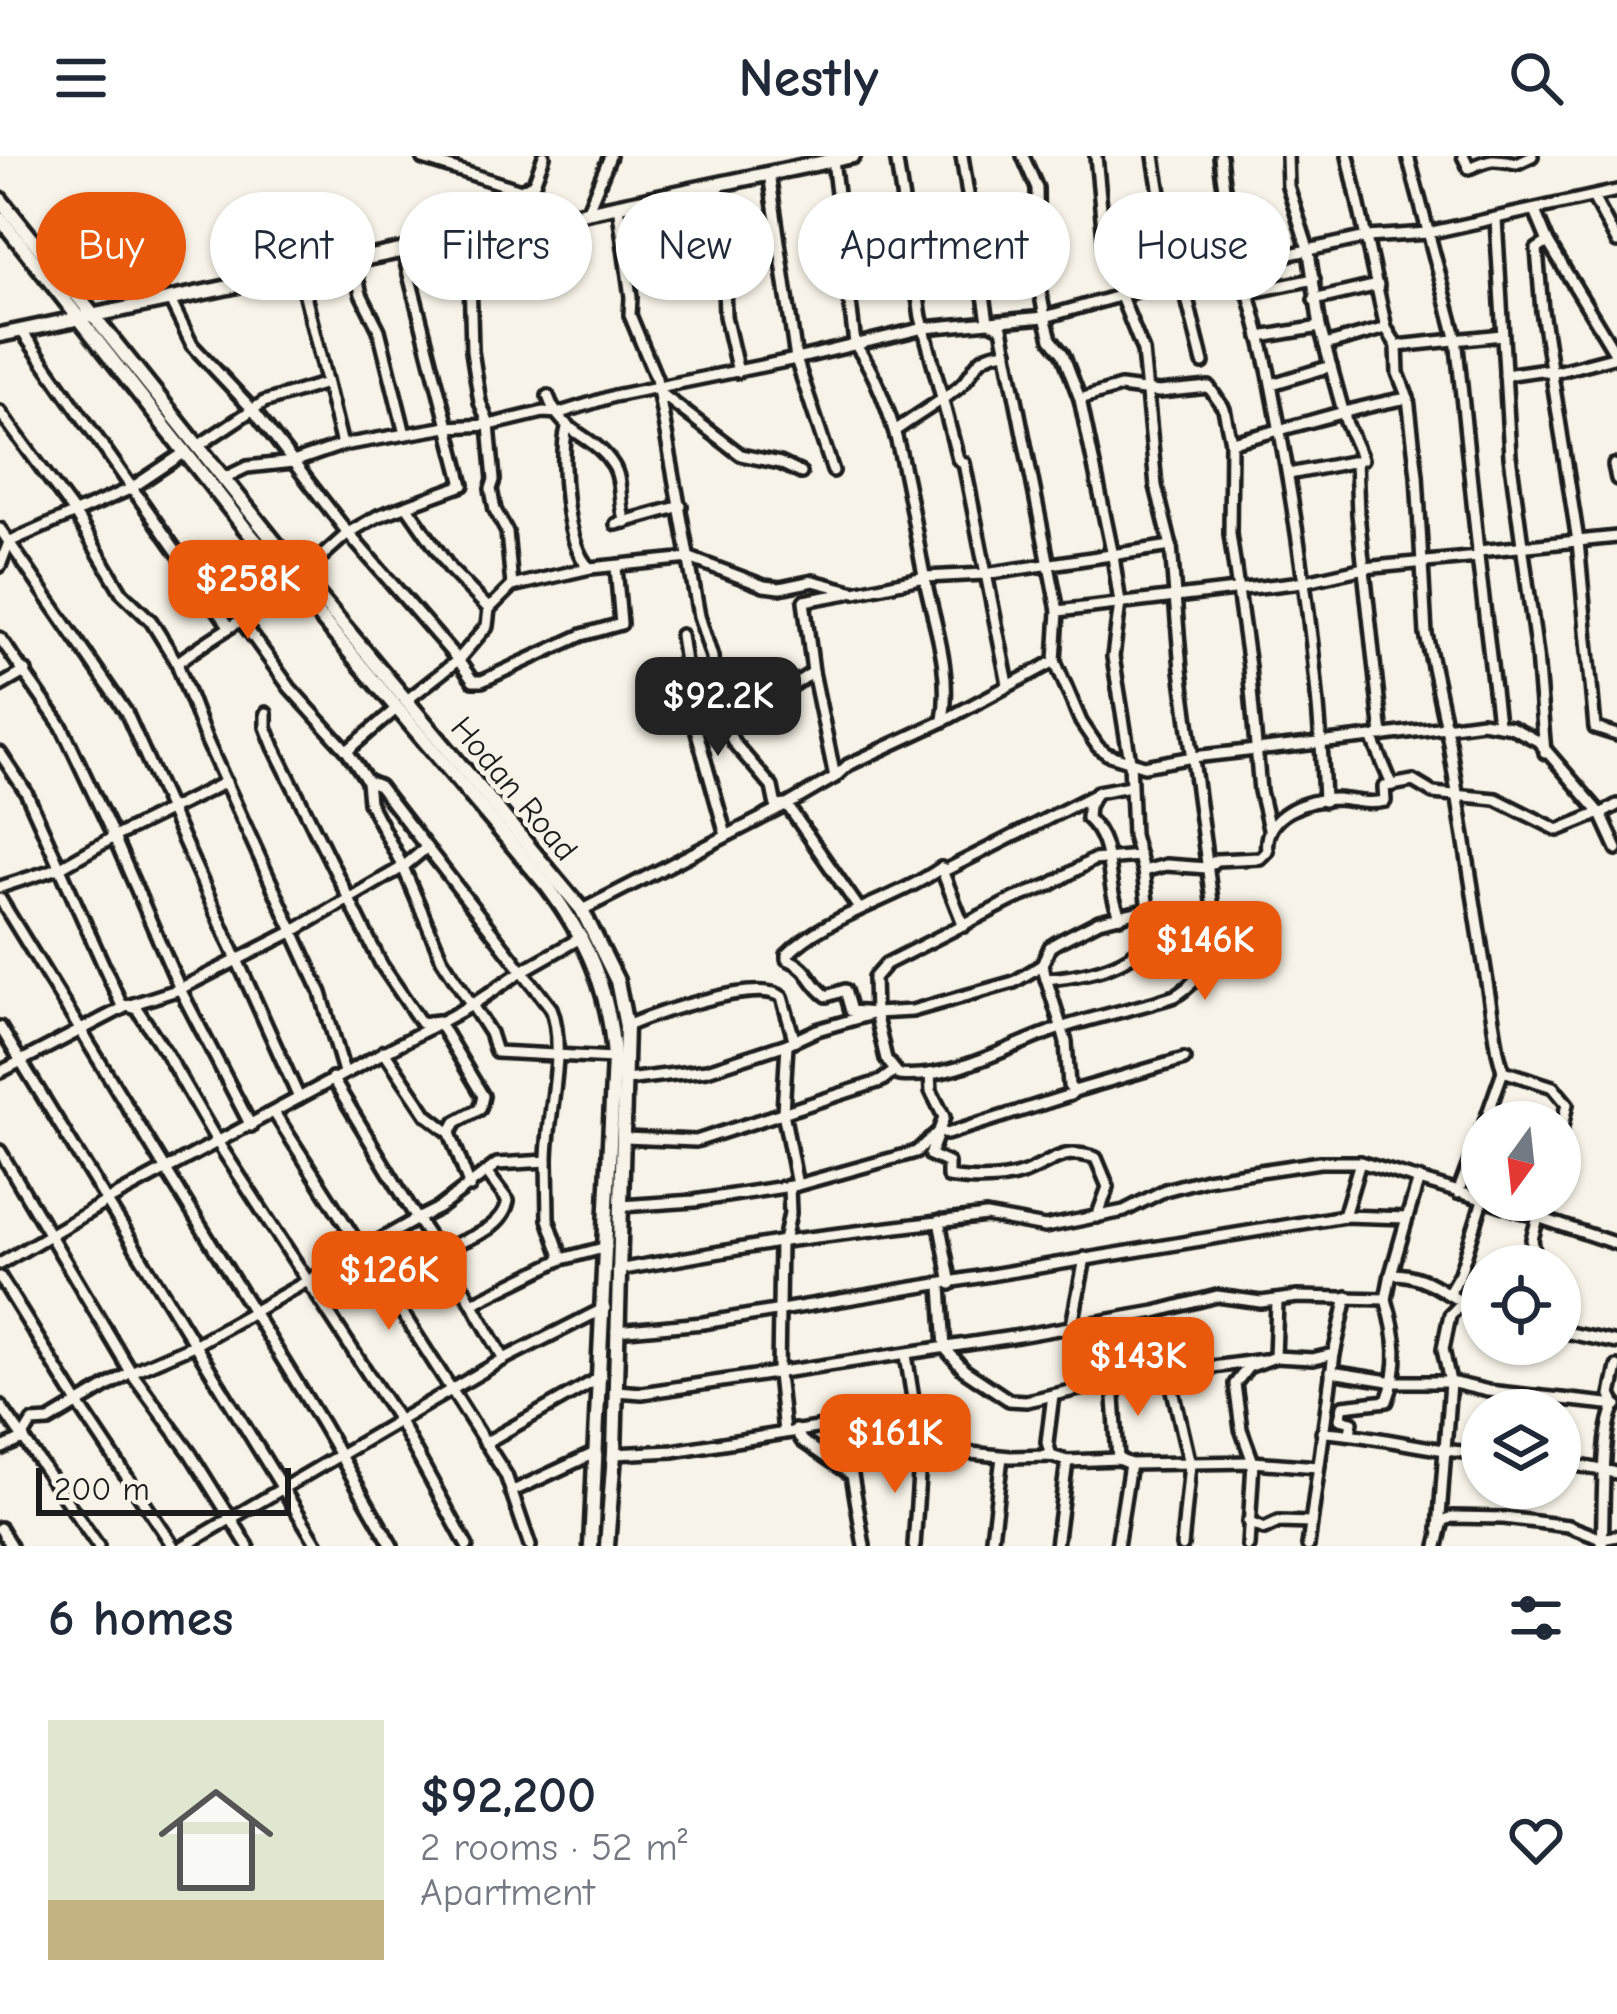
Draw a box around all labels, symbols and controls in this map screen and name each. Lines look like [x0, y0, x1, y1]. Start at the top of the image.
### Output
icon: menu [48, 45, 114, 111]
icon: search [1503, 45, 1569, 111]
text: Nestly [739, 47, 878, 110]
chip: Buy [36, 192, 186, 300]
chip: Rent [210, 192, 375, 300]
chip: Filters [399, 192, 592, 300]
chip: New [616, 192, 774, 300]
chip: Apartment [798, 192, 1070, 300]
chip: House [1094, 192, 1290, 300]
pin: $258K [164, 540, 332, 642]
text: $258K [195, 556, 301, 601]
pin: $92.2K [620, 657, 816, 759]
text: $92.2K [662, 673, 774, 718]
street label: Hodan Road [443, 709, 585, 868]
pin: $146K [1121, 901, 1289, 1003]
text: $146K [1155, 917, 1255, 962]
north arrow [1461, 1101, 1581, 1221]
map controls [1461, 1101, 1581, 1509]
pin: $126K [305, 1231, 473, 1333]
button: locate [1461, 1245, 1581, 1365]
text: $126K [339, 1247, 439, 1292]
pin: $143K [1054, 1317, 1222, 1419]
text: $143K [1089, 1333, 1187, 1378]
button: layers [1461, 1389, 1581, 1509]
pin: $161K [811, 1394, 979, 1496]
text: $161K [847, 1410, 943, 1455]
scale bar [36, 1462, 291, 1515]
text: 200 m [54, 1470, 150, 1508]
icon: filters [1503, 1585, 1569, 1651]
text: 6 homes [48, 1589, 233, 1648]
text: $92,200 [420, 1766, 596, 1825]
icon: home [144, 1768, 288, 1912]
icon: heart [1503, 1807, 1569, 1873]
text: 2 rooms · 52 m² [420, 1825, 687, 1870]
text: Apartment [420, 1870, 595, 1915]

